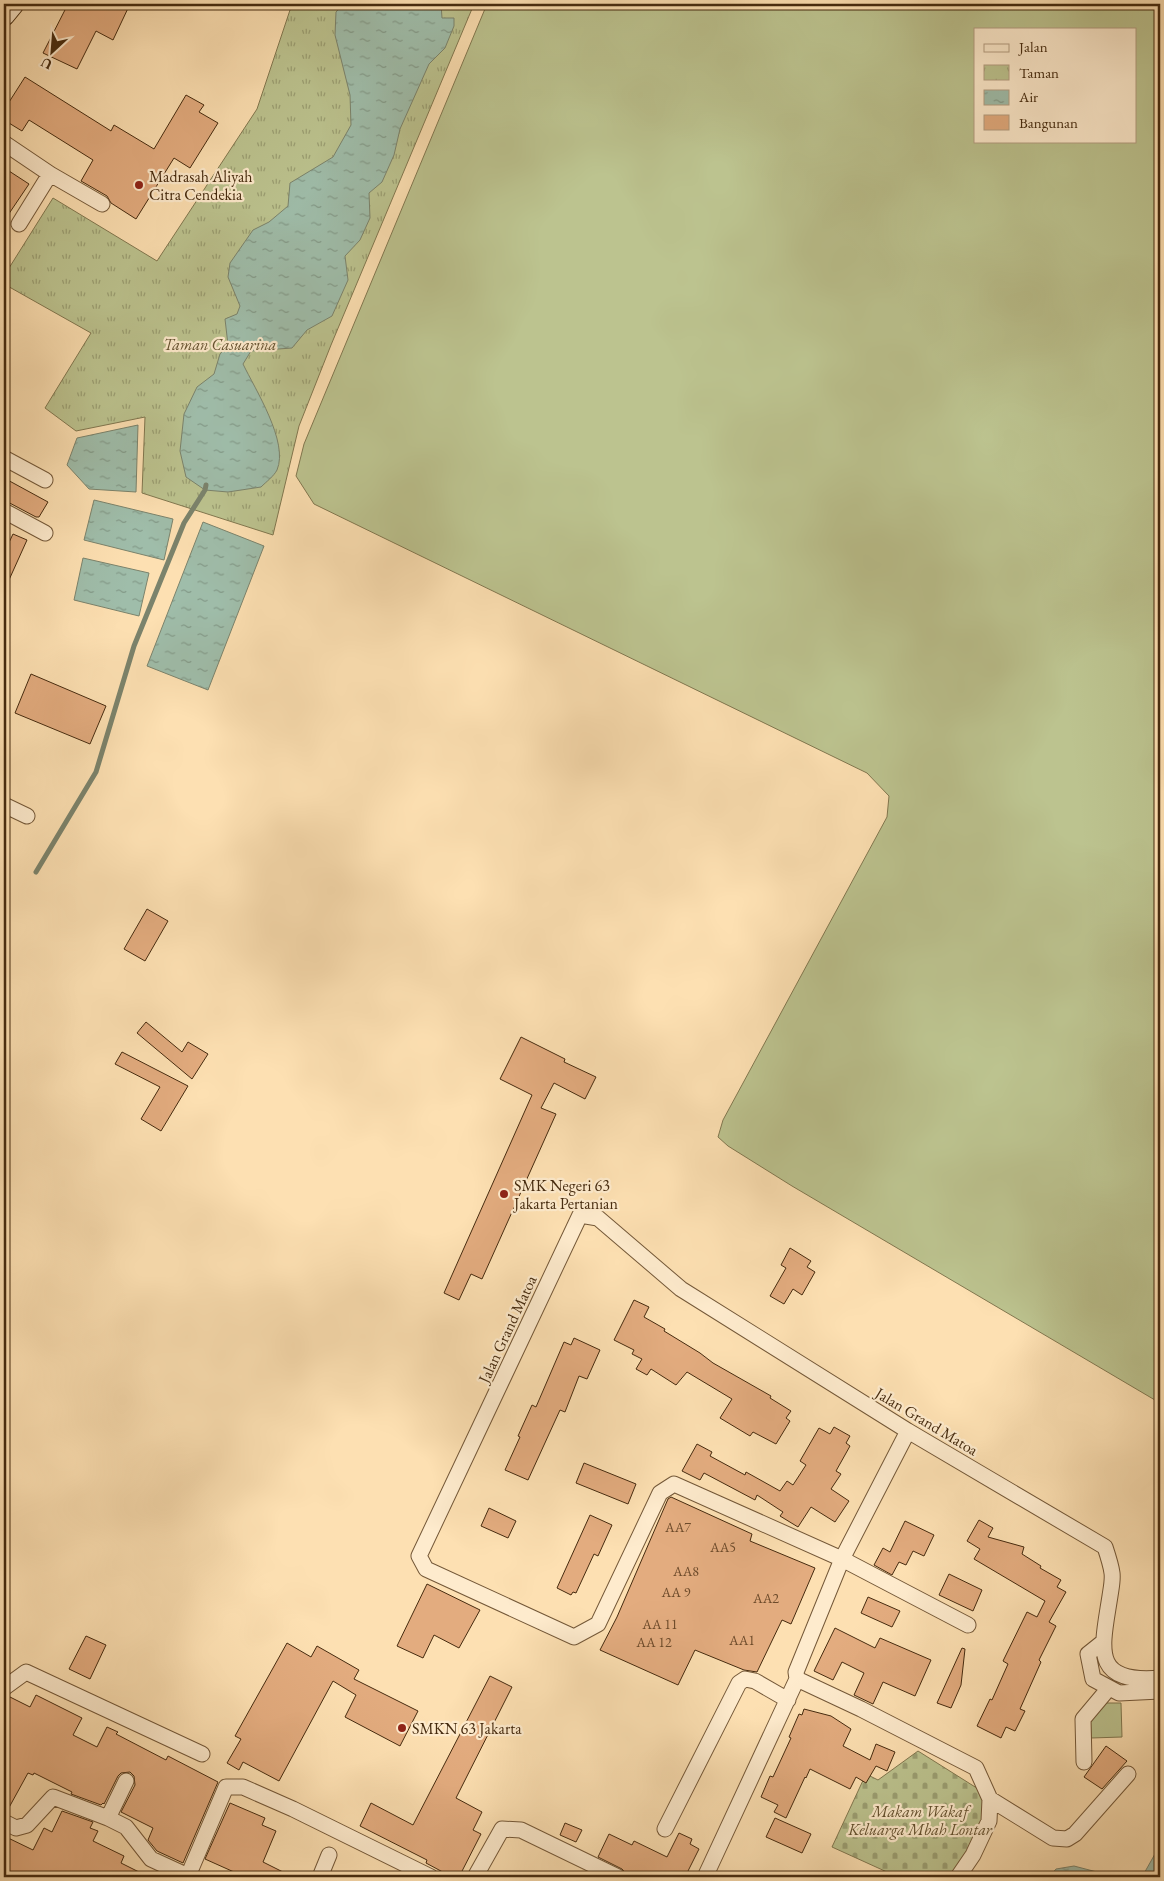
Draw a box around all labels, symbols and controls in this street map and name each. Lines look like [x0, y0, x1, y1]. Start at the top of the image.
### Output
north arrow [28, 28, 78, 78]
legend [974, 28, 1136, 142]
text: Jalan [1017, 37, 1048, 56]
text: U [37, 53, 55, 74]
text: Taman [1019, 63, 1059, 82]
text: Air [1018, 87, 1038, 106]
text: Bangunan [1019, 113, 1078, 132]
place label: Madrasah Aliyah Citra Cendekia [149, 166, 253, 205]
marker: Madrasah Aliyah Citra Cendekia [133, 179, 145, 191]
park label: Taman Casuarina [164, 334, 276, 355]
place label: SMK Negeri 63 Jakarta Pertanian [512, 1175, 618, 1214]
marker: SMK Negeri 63 Jakarta Pertanian [498, 1188, 510, 1200]
street label: Jalan Grand Matoa [473, 1272, 542, 1388]
street label: Jalan Grand Matoa [870, 1381, 983, 1461]
house number: AA7 [664, 1518, 691, 1536]
house number: AA5 [709, 1538, 736, 1556]
house number: AA8 [672, 1562, 699, 1580]
house number: AA 9 [661, 1583, 691, 1601]
house number: AA2 [752, 1589, 779, 1607]
house number: AA 11 [641, 1615, 678, 1633]
house number: AA1 [728, 1631, 755, 1649]
house number: AA 12 [635, 1633, 672, 1651]
place label: SMKN 63 Jakarta [412, 1718, 522, 1739]
marker: SMKN 63 Jakarta [396, 1722, 408, 1734]
park label: Makam Wakaf Keluarga Mbah Lontar [847, 1801, 993, 1840]

